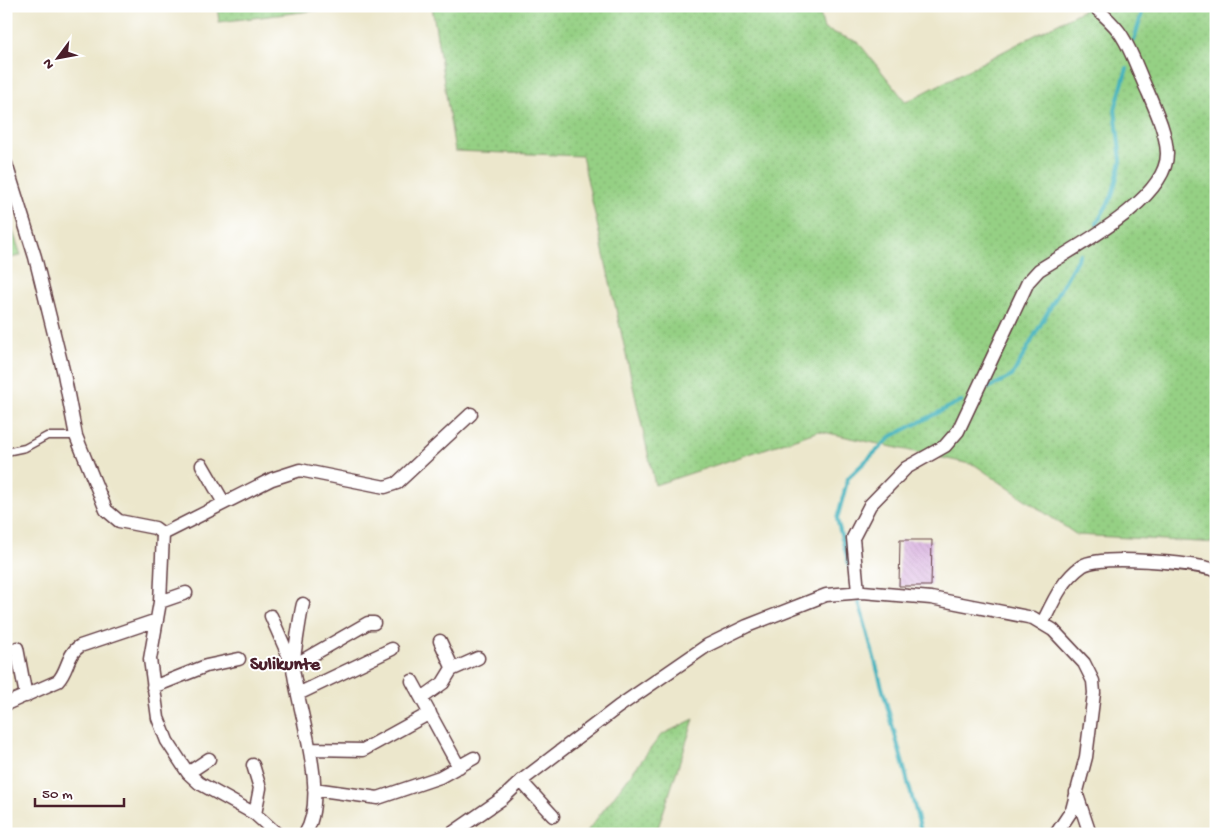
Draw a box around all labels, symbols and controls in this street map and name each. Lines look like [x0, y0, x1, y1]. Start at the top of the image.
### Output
north arrow [32, 32, 82, 82]
text: N [39, 55, 59, 72]
district label: Sulikunte [250, 654, 321, 677]
scale bar [35, 775, 124, 807]
text: 50 m [42, 786, 73, 804]

